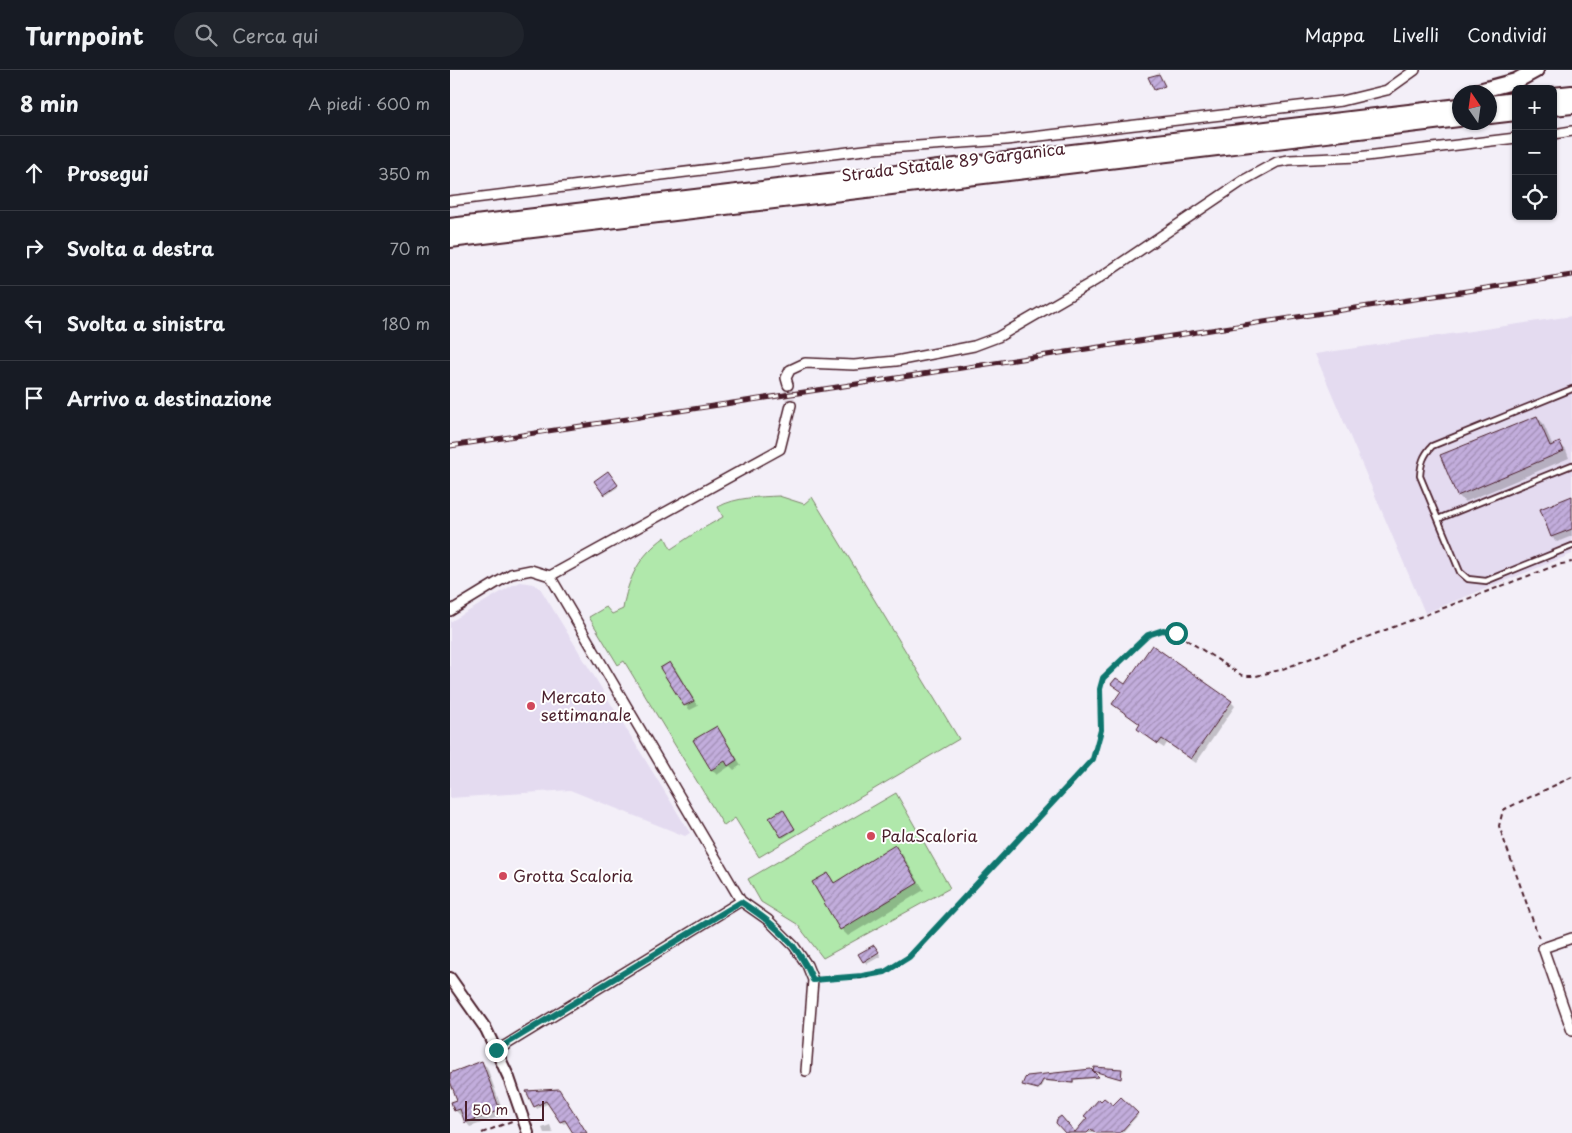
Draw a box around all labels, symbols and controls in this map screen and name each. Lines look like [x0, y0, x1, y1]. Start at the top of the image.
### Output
search box [174, 12, 524, 57]
text: Turnpoint [25, 17, 144, 53]
icon: search [192, 21, 220, 49]
text: Cerca qui [232, 21, 319, 49]
text: Mappa [1305, 21, 1365, 48]
text: Livelli [1393, 21, 1439, 48]
text: Condividi [1467, 21, 1547, 48]
north arrow [1452, 85, 1497, 130]
map controls [1512, 85, 1557, 220]
button: + [1512, 85, 1557, 130]
text: 8 min [20, 87, 79, 119]
text: A piedi · 600 m [308, 91, 430, 115]
button: − [1512, 130, 1557, 175]
street label: Strada Statale 89 Garganica [840, 135, 1066, 187]
icon: ahead [20, 159, 48, 187]
text: Prosegui [67, 159, 149, 187]
text: 350 m [378, 161, 430, 185]
button: locate [1512, 175, 1557, 220]
icon: right [20, 234, 48, 262]
text: Svolta a destra [67, 234, 214, 262]
text: 70 m [390, 236, 430, 260]
icon: left [20, 309, 48, 337]
text: Svolta a sinistra [67, 309, 225, 337]
text: 180 m [382, 311, 430, 335]
icon: arrive [20, 384, 48, 412]
text: Arrivo a destinazione [67, 384, 272, 412]
route start [1165, 622, 1188, 645]
place label: Mercato settimanale [541, 684, 632, 726]
marker: Mercato settimanale [525, 700, 537, 712]
place label: PalaScaloria [881, 823, 978, 847]
marker: PalaScaloria [865, 830, 877, 842]
place label: Grotta Scaloria [513, 863, 633, 887]
marker: Grotta Scaloria [497, 870, 509, 882]
route end [485, 1039, 508, 1062]
scale bar [465, 1098, 544, 1121]
text: 50 m [472, 1099, 508, 1120]

